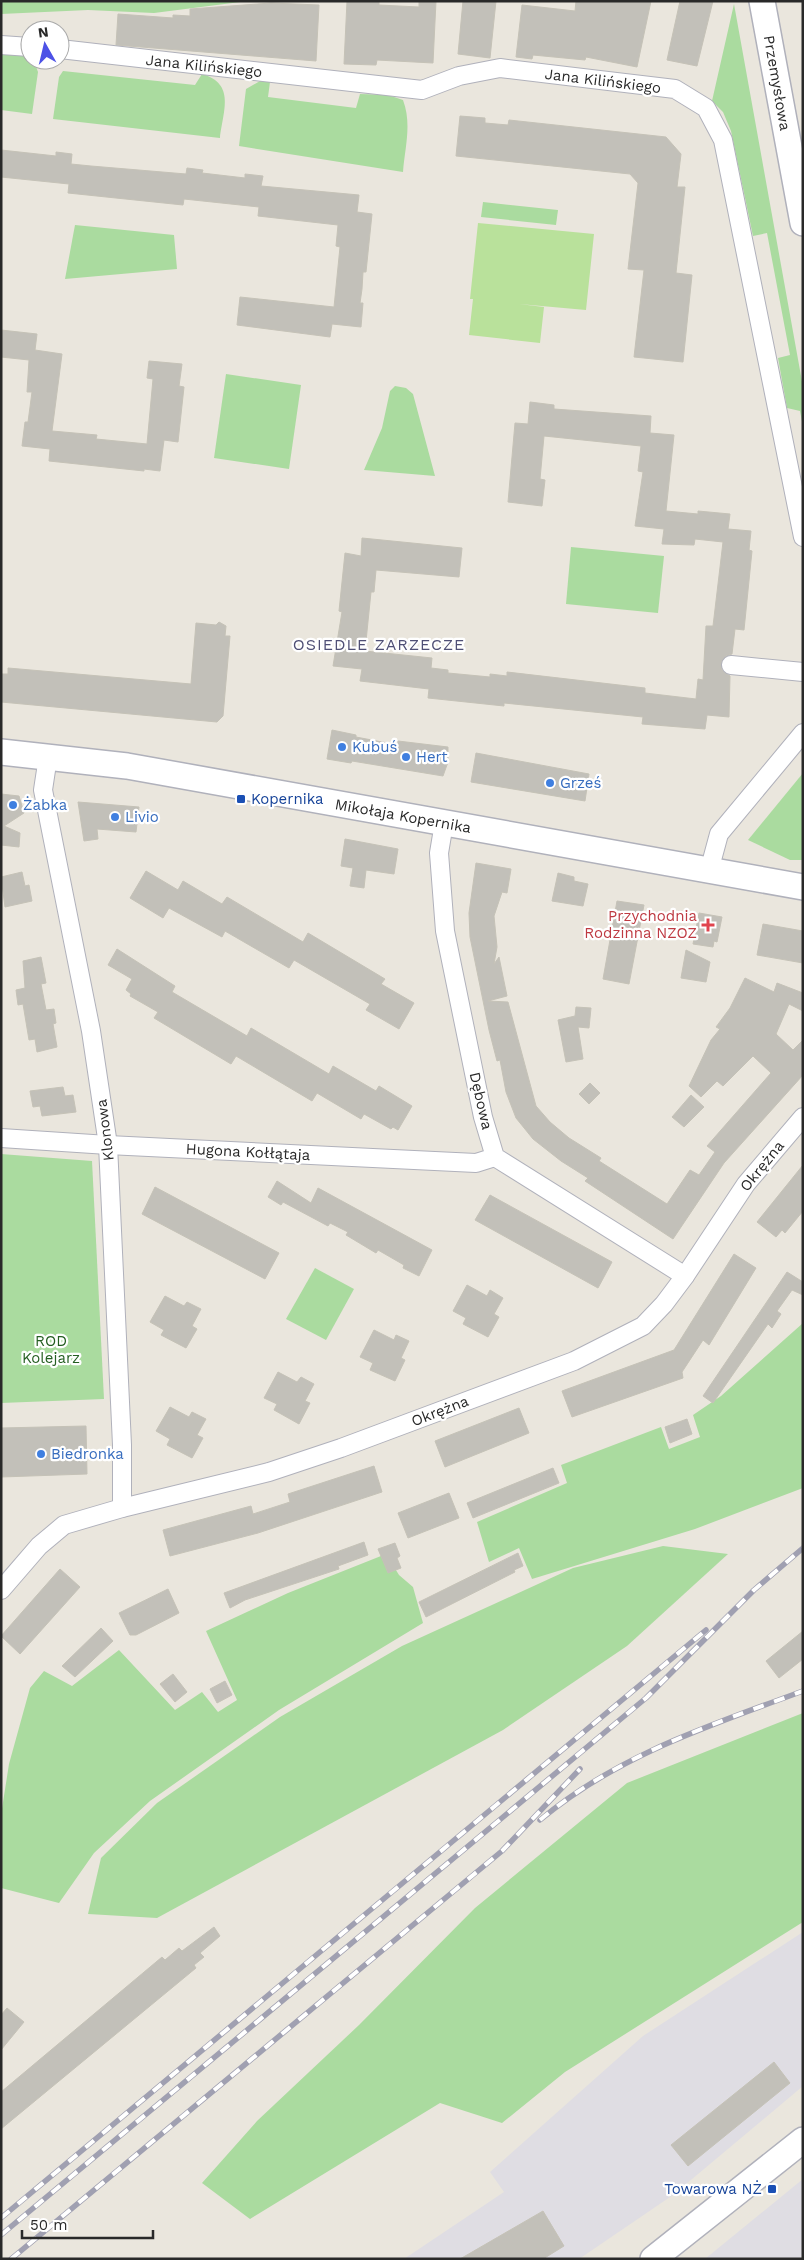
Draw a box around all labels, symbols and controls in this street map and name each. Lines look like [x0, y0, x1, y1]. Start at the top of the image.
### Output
north arrow [20, 20, 70, 70]
text: N [37, 23, 49, 41]
street label: Przemysłowa [760, 34, 794, 133]
street label: Jana Kilińskiego [145, 51, 263, 81]
street label: Jana Kilińskiego [544, 65, 662, 97]
district label: OSIEDLE ZARZECZE [293, 635, 465, 654]
place label: Kubuś [352, 738, 397, 756]
marker: Kubuś [336, 741, 348, 753]
place label: Hert [416, 748, 448, 766]
marker: Hert [400, 751, 412, 763]
place label: Grześ [560, 774, 602, 792]
marker: Grześ [544, 777, 556, 789]
place label: Kopernika [251, 790, 324, 808]
marker: Kopernika [235, 793, 247, 805]
street label: Mikołaja Kopernika [334, 795, 473, 837]
place label: Żabka [23, 796, 68, 814]
marker: Żabka [7, 799, 19, 811]
place label: Livio [125, 808, 159, 826]
marker: Livio [109, 811, 121, 823]
place label: Przychodnia Rodzinna NZOZ [584, 907, 697, 942]
marker: Przychodnia Rodzinna NZOZ [701, 918, 715, 932]
street label: Dębowa [466, 1070, 496, 1132]
street label: Klonowa [92, 1097, 118, 1162]
street label: Okrężna [736, 1137, 788, 1195]
street label: Hugona Kołłątaja [185, 1140, 311, 1164]
park label: ROD Kolejarz [22, 1332, 80, 1367]
street label: Okrężna [409, 1392, 472, 1430]
place label: Biedronka [51, 1445, 124, 1463]
marker: Biedronka [35, 1448, 47, 1460]
place label: Towarowa NŻ [664, 2180, 762, 2198]
marker: Towarowa NŻ [766, 2183, 778, 2195]
scale bar [22, 2208, 154, 2240]
text: 50 m [30, 2216, 67, 2234]

